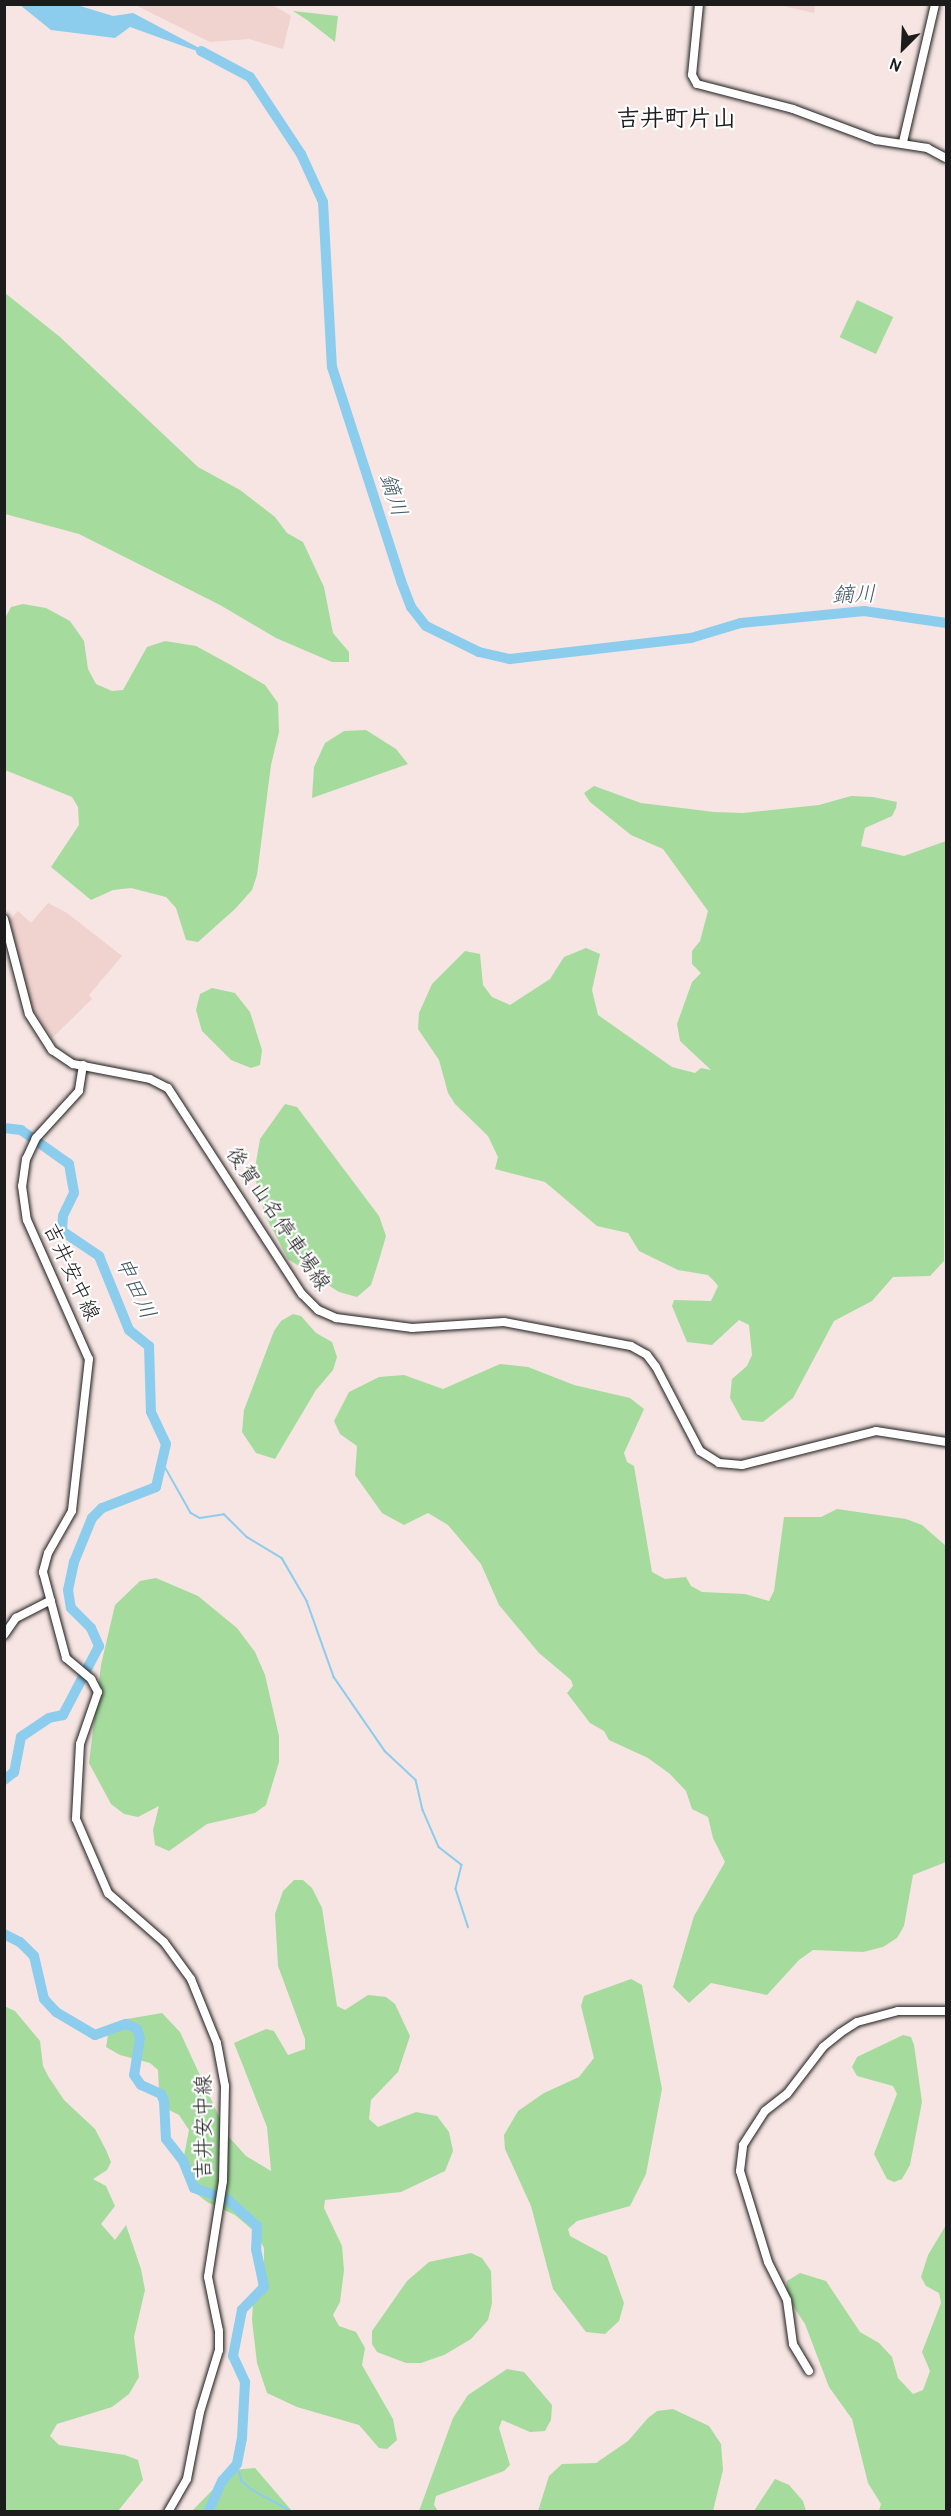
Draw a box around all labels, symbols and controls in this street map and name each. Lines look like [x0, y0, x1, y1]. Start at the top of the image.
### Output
north arrow [873, 18, 933, 78]
text: N [887, 53, 905, 76]
district label: 吉井町片山 [616, 105, 736, 133]
water label: 鏑川 [374, 470, 412, 520]
water label: 鏑川 [832, 581, 876, 609]
street label: 後賀山名停車場線 [221, 1142, 335, 1296]
street label: 吉井安中線 [37, 1219, 105, 1325]
water label: 申田川 [109, 1253, 161, 1323]
street label: 吉井安中線 [191, 2075, 217, 2179]

